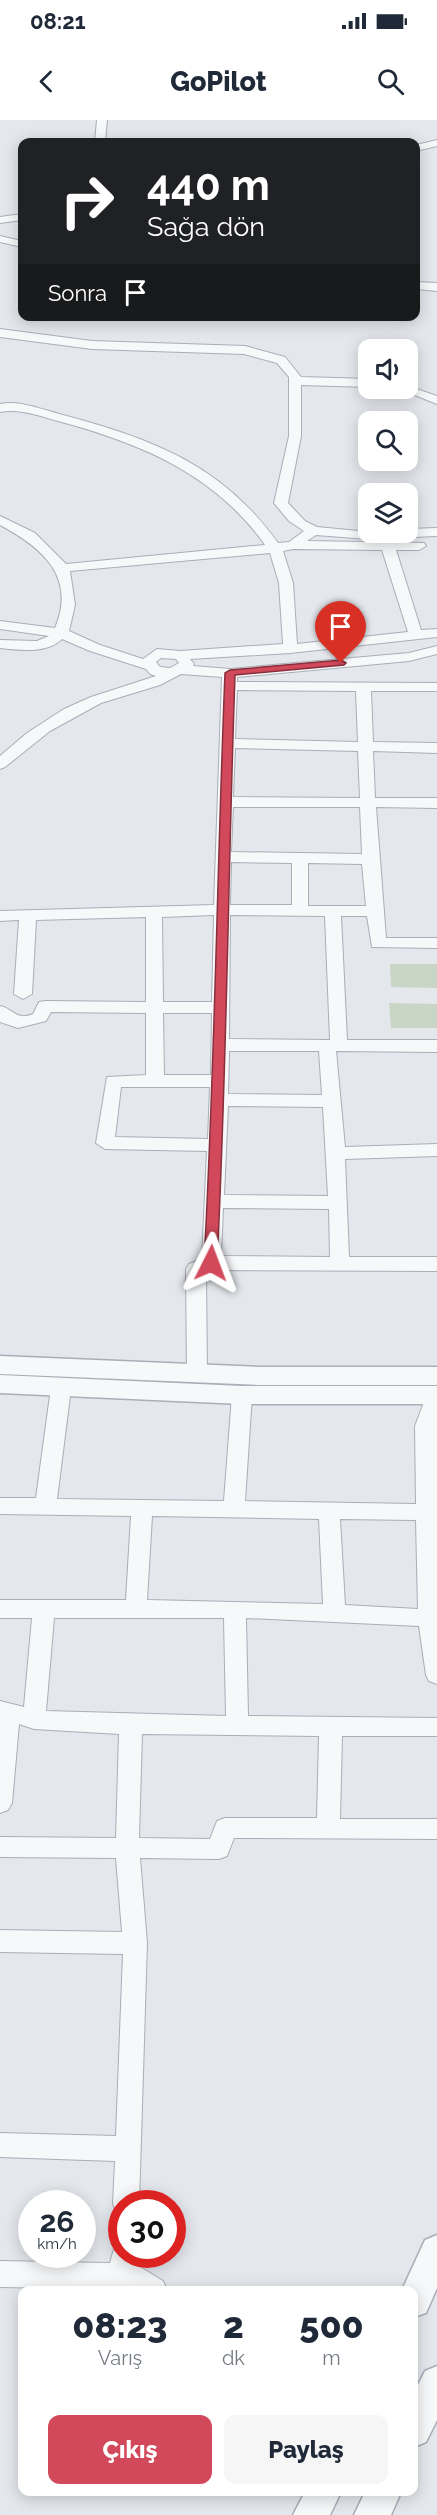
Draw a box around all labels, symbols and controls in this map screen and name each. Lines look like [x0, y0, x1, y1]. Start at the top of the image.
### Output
text: 08:21 [30, 8, 86, 34]
icon: back [30, 65, 63, 98]
icon: search [374, 65, 407, 98]
text: GoPilot [170, 66, 267, 97]
text: 440 m [147, 161, 270, 210]
icon: right [48, 162, 126, 240]
text: Sağa dön [147, 211, 265, 242]
icon: arrive [119, 276, 152, 309]
text: Sonra [48, 280, 107, 306]
map controls [358, 339, 418, 543]
button: sound [358, 339, 418, 399]
button: search [358, 411, 418, 471]
button: layers [358, 483, 418, 543]
pin [315, 601, 366, 663]
icon: arrive [324, 610, 357, 643]
position arrow [179, 1231, 243, 1295]
speed limit sign: 30 [108, 2190, 186, 2268]
text: 26 [39, 2204, 75, 2239]
text: km/h [37, 2235, 77, 2253]
text: 08:23 [72, 2304, 168, 2346]
text: 2 [223, 2304, 244, 2346]
text: 500 [299, 2304, 364, 2346]
text: Varış [98, 2346, 142, 2370]
text: dk [222, 2346, 245, 2370]
text: m [322, 2346, 341, 2370]
button: Çıkış [48, 2415, 212, 2484]
button: Paylaş [224, 2415, 388, 2484]

